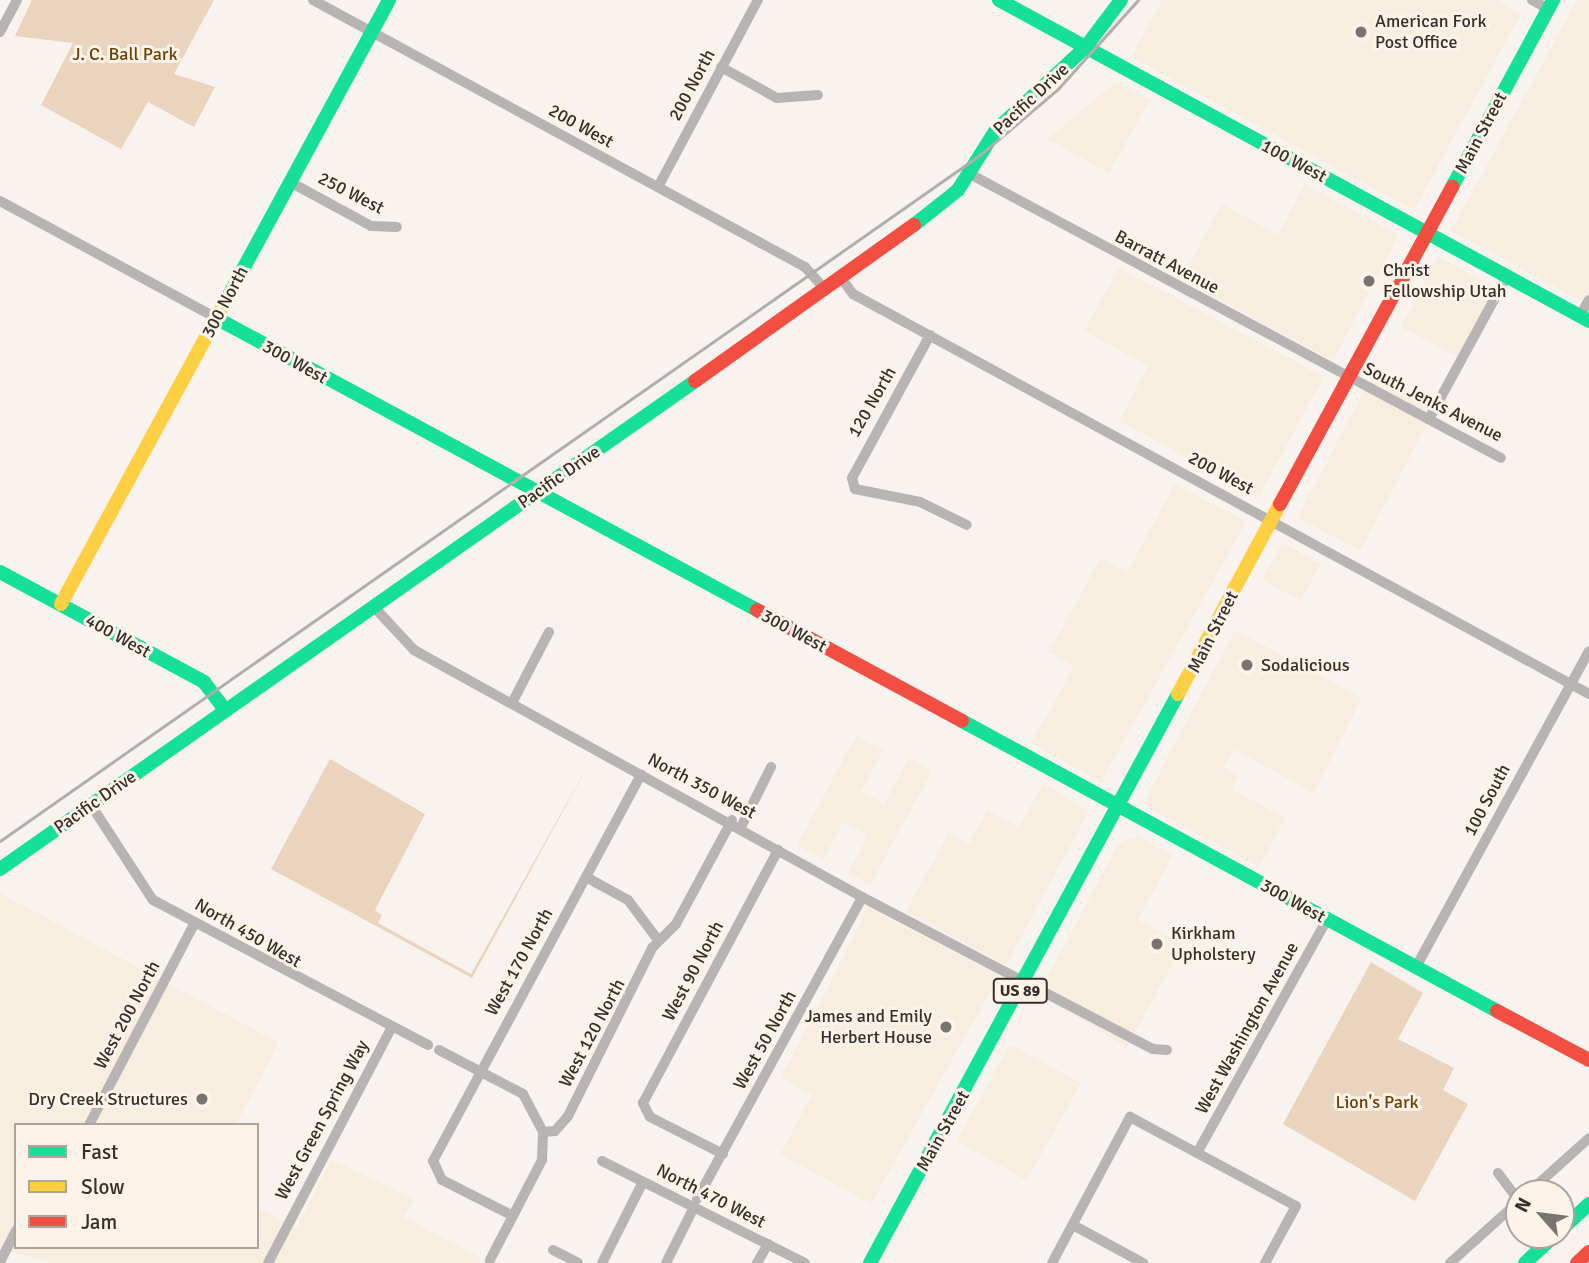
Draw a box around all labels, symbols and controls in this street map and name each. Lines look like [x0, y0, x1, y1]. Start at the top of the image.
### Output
place label: American Fork Post Office [1375, 11, 1486, 54]
marker: American Fork Post Office [1353, 24, 1369, 40]
park label: J. C. Ball Park [73, 43, 177, 65]
street label: 200 North [664, 46, 720, 124]
street label: Pacific Drive [989, 59, 1073, 139]
street label: Main Street [1451, 89, 1511, 177]
street label: 200 West [545, 99, 617, 153]
street label: 100 West [1258, 135, 1330, 187]
street label: 250 West [315, 167, 387, 219]
street label: Barratt Avenue [1111, 225, 1223, 299]
place label: Christ Fellowship Utah [1383, 260, 1507, 302]
street label: 300 North [197, 263, 253, 341]
marker: Christ Fellowship Utah [1361, 273, 1377, 289]
street label: 300 West [259, 335, 331, 389]
street label: South Jenks Avenue [1360, 358, 1506, 446]
street label: 120 North [843, 363, 901, 441]
street label: Pacific Drive [514, 441, 604, 513]
street label: 200 West [1185, 447, 1257, 499]
street label: Main Street [1183, 587, 1243, 677]
street label: 300 West [758, 605, 830, 657]
street label: 400 West [82, 609, 154, 663]
place label: Sodalicious [1261, 654, 1350, 676]
marker: Sodalicious [1239, 657, 1255, 673]
street label: North 350 West [644, 748, 760, 824]
street label: 100 South [1459, 760, 1515, 840]
street label: Pacific Drive [50, 766, 140, 838]
street label: 300 West [1257, 874, 1329, 928]
street label: North 450 West [191, 894, 305, 972]
street label: West 170 North [481, 904, 557, 1020]
street label: West 90 North [658, 917, 728, 1025]
place label: Kirkham Upholstery [1171, 923, 1256, 965]
marker: Kirkham Upholstery [1149, 936, 1165, 952]
street label: West Washington Avenue [1191, 938, 1303, 1118]
street label: West 200 North [89, 957, 165, 1073]
street label: West 120 North [554, 975, 630, 1091]
road number: US 89 [992, 979, 1048, 1004]
street label: West 50 North [729, 987, 801, 1093]
place label: James and Emily Herbert House [805, 1006, 932, 1048]
marker: James and Emily Herbert House [938, 1019, 954, 1035]
street label: West Green Spring Way [271, 1036, 373, 1204]
street label: Main Street [912, 1087, 974, 1175]
place label: Dry Creek Structures [28, 1088, 188, 1110]
marker: Dry Creek Structures [194, 1091, 210, 1107]
park label: Lion's Park [1335, 1091, 1419, 1113]
legend [14, 1123, 259, 1249]
text: Fast [81, 1139, 118, 1165]
street label: North 470 West [653, 1159, 769, 1233]
text: Slow [81, 1174, 125, 1200]
north arrow [1505, 1179, 1575, 1249]
text: N [1510, 1194, 1537, 1217]
text: Jam [81, 1209, 117, 1235]

